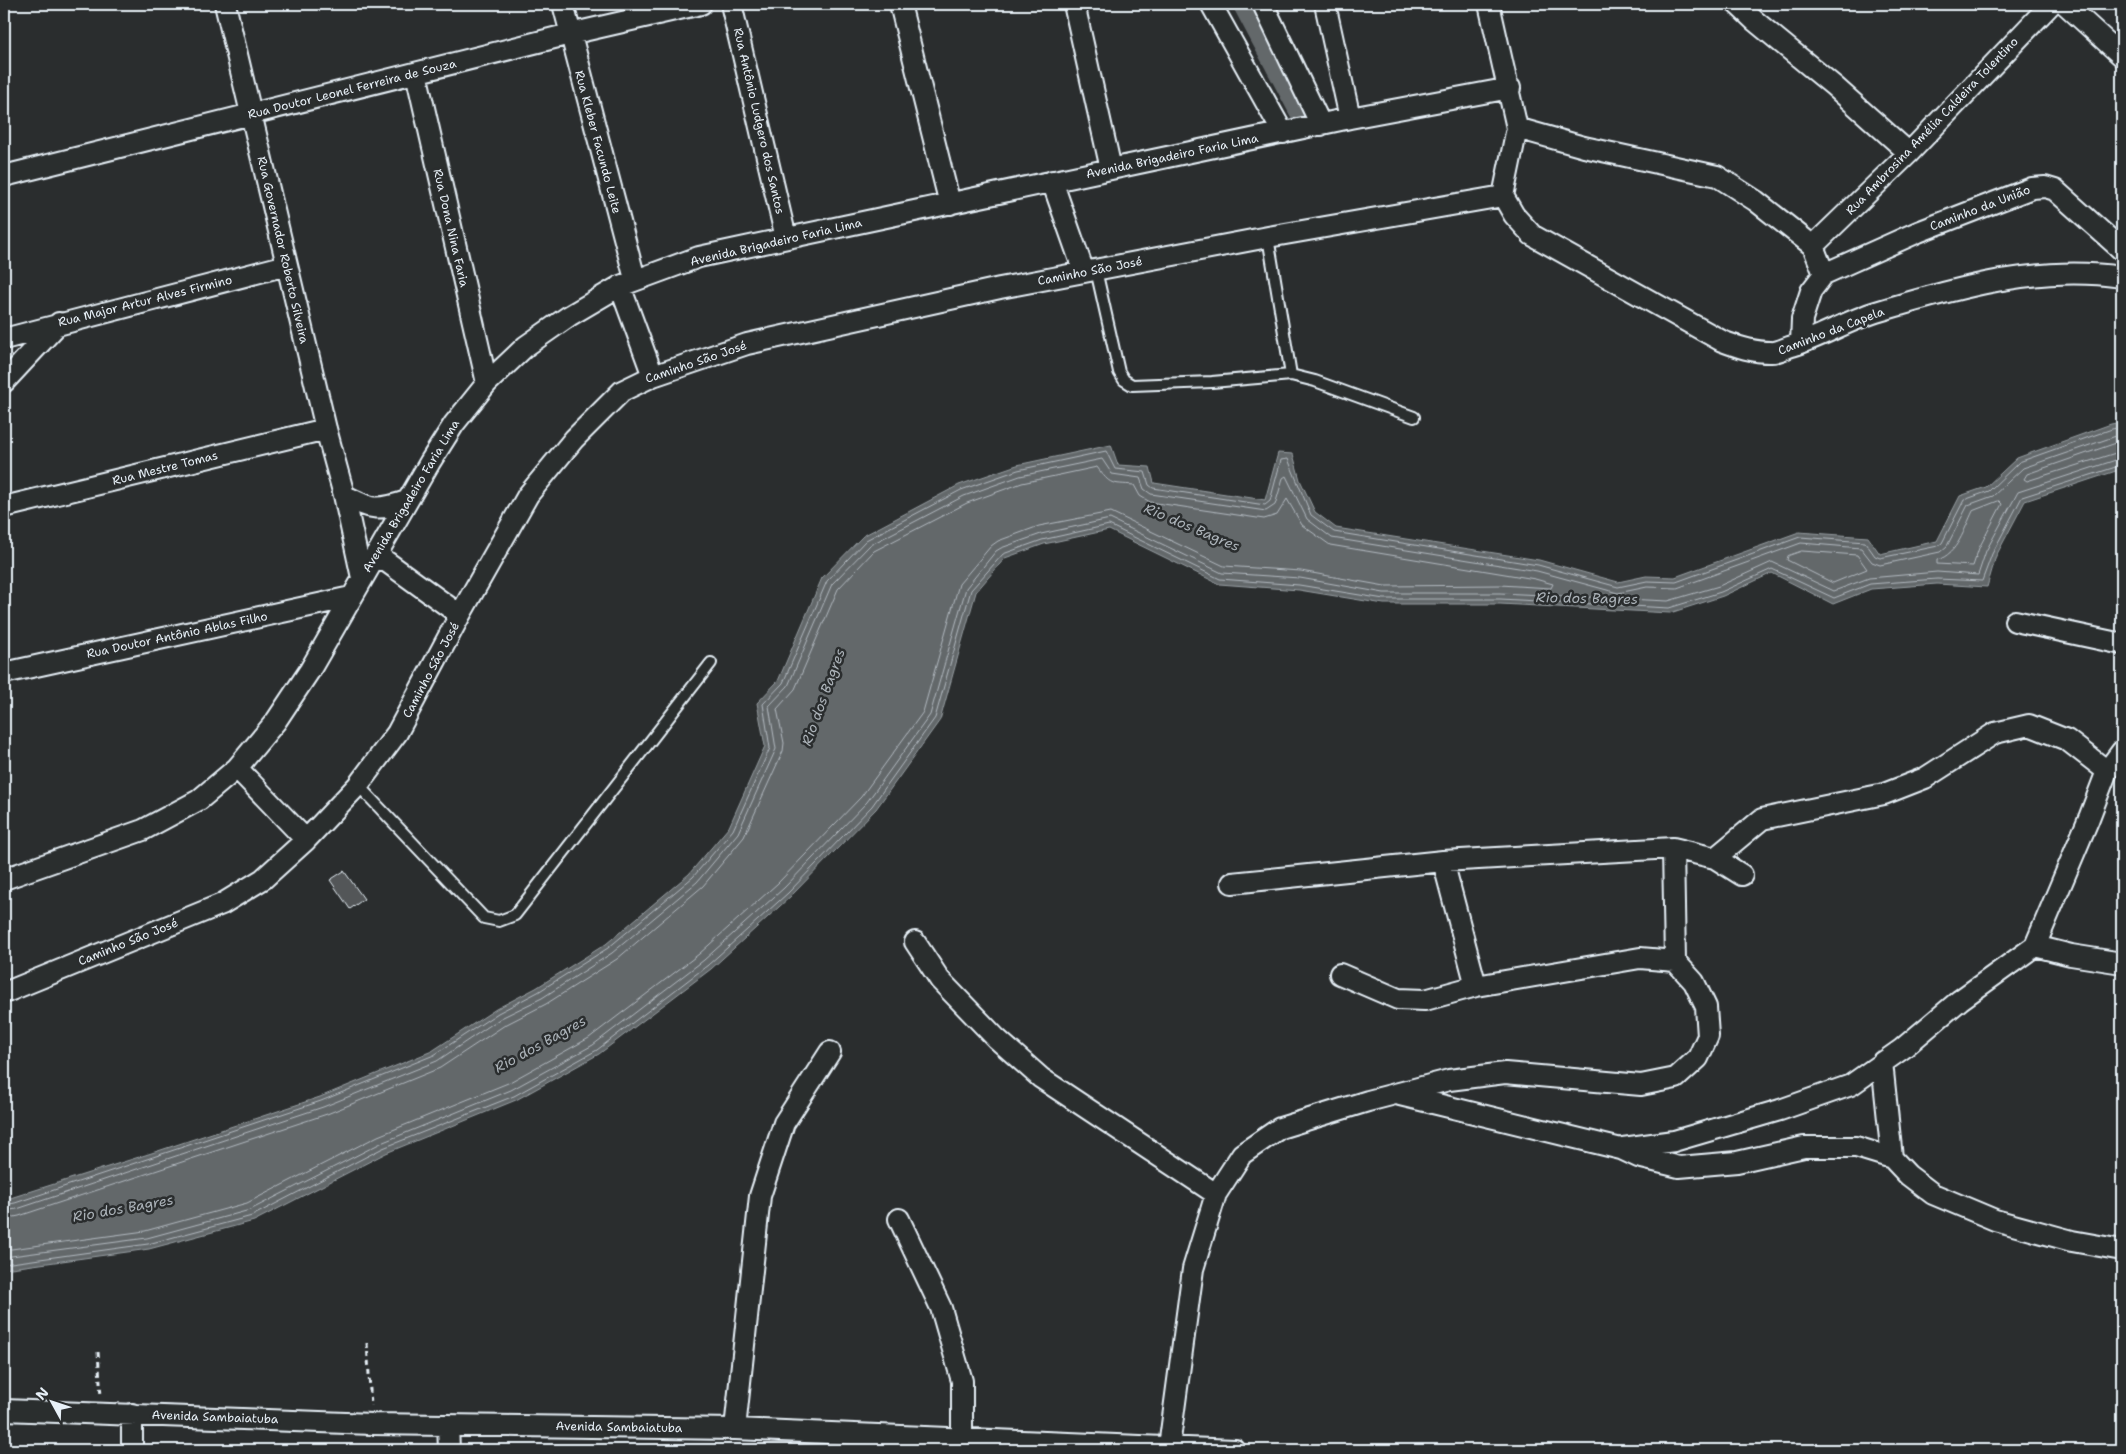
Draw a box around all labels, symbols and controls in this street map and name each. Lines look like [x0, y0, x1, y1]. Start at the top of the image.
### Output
street label: Rua Antônio Ludgero dos Santos [730, 26, 788, 216]
street label: Rua Ambrosina Amélia Caldeira Tolentino [1842, 34, 2022, 218]
street label: Rua Doutor Leonel Ferreira de Souza [246, 55, 459, 123]
street label: Rua Kleber Facundo Leite [571, 69, 625, 216]
street label: Avenida Brigadeiro Faria Lima [1084, 130, 1260, 182]
street label: Rua Governador Roberto Silveira [254, 155, 312, 346]
street label: Rua Dona Nina Faria [430, 167, 473, 289]
street label: Caminho da União [1928, 181, 2032, 235]
street label: Avenida Brigadeiro Faria Lima [689, 214, 864, 270]
street label: Caminho São José [1036, 253, 1144, 289]
street label: Rua Major Artur Alves Firmino [56, 272, 234, 330]
street label: Caminho da Capela [1776, 303, 1887, 359]
street label: Caminho São José [643, 337, 749, 387]
street label: Avenida Brigadeiro Faria Lima [359, 416, 463, 575]
street label: Rua Mestre Tomas [111, 447, 219, 489]
water label: Rio dos Bagres [1141, 499, 1243, 555]
water label: Rio dos Bagres [1536, 588, 1638, 608]
street label: Rua Doutor Antônio Ablas Filho [85, 608, 269, 662]
street label: Caminho São José [399, 619, 463, 721]
water label: Rio dos Bagres [797, 646, 849, 748]
street label: Caminho São José [76, 915, 180, 969]
water label: Rio dos Bagres [491, 1011, 589, 1077]
water label: Rio dos Bagres [71, 1190, 175, 1226]
north arrow [28, 1376, 78, 1426]
text: N [32, 1384, 53, 1404]
street label: Avenida Sambaiatuba [151, 1407, 279, 1427]
street label: Avenida Sambaiatuba [556, 1418, 683, 1436]

